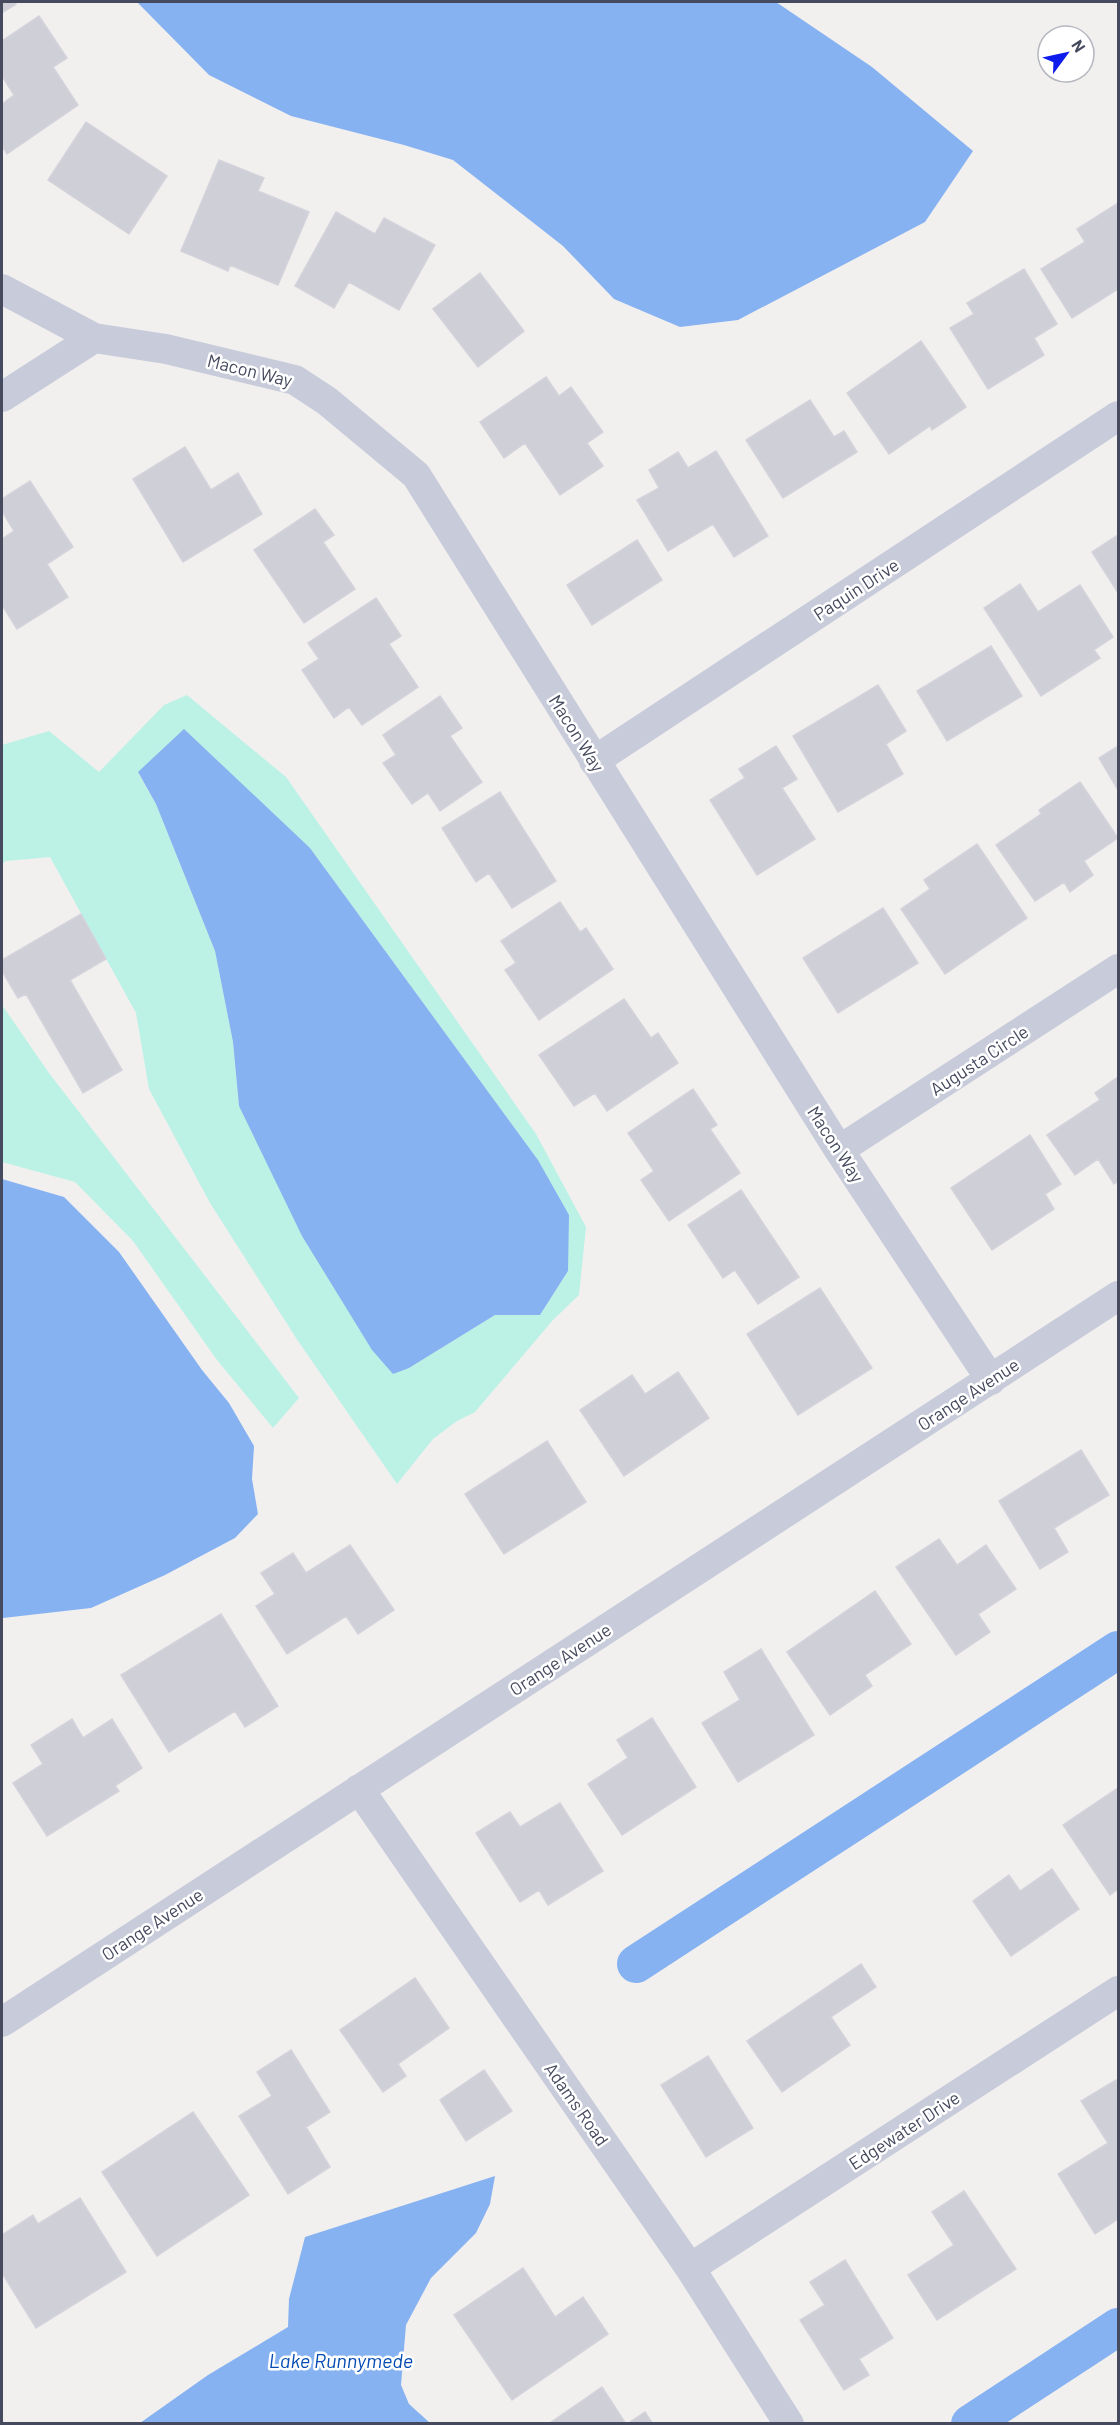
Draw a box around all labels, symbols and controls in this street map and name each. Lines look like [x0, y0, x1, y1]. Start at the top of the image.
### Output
north arrow [1036, 24, 1096, 84]
text: N [1068, 36, 1090, 55]
street label: Macon Way [205, 349, 295, 391]
street label: Paquin Drive [809, 553, 903, 625]
street label: Macon Way [545, 690, 609, 776]
street label: Augusta Circle [926, 1020, 1032, 1100]
street label: Macon Way [803, 1102, 869, 1186]
street label: Orange Avenue [913, 1353, 1023, 1435]
street label: Orange Avenue [505, 1618, 615, 1700]
street label: Orange Avenue [97, 1883, 207, 1965]
street label: Adams Road [540, 2058, 614, 2150]
street label: Edgewater Drive [844, 2086, 964, 2174]
water label: Lake Runnymede [269, 2348, 413, 2372]

